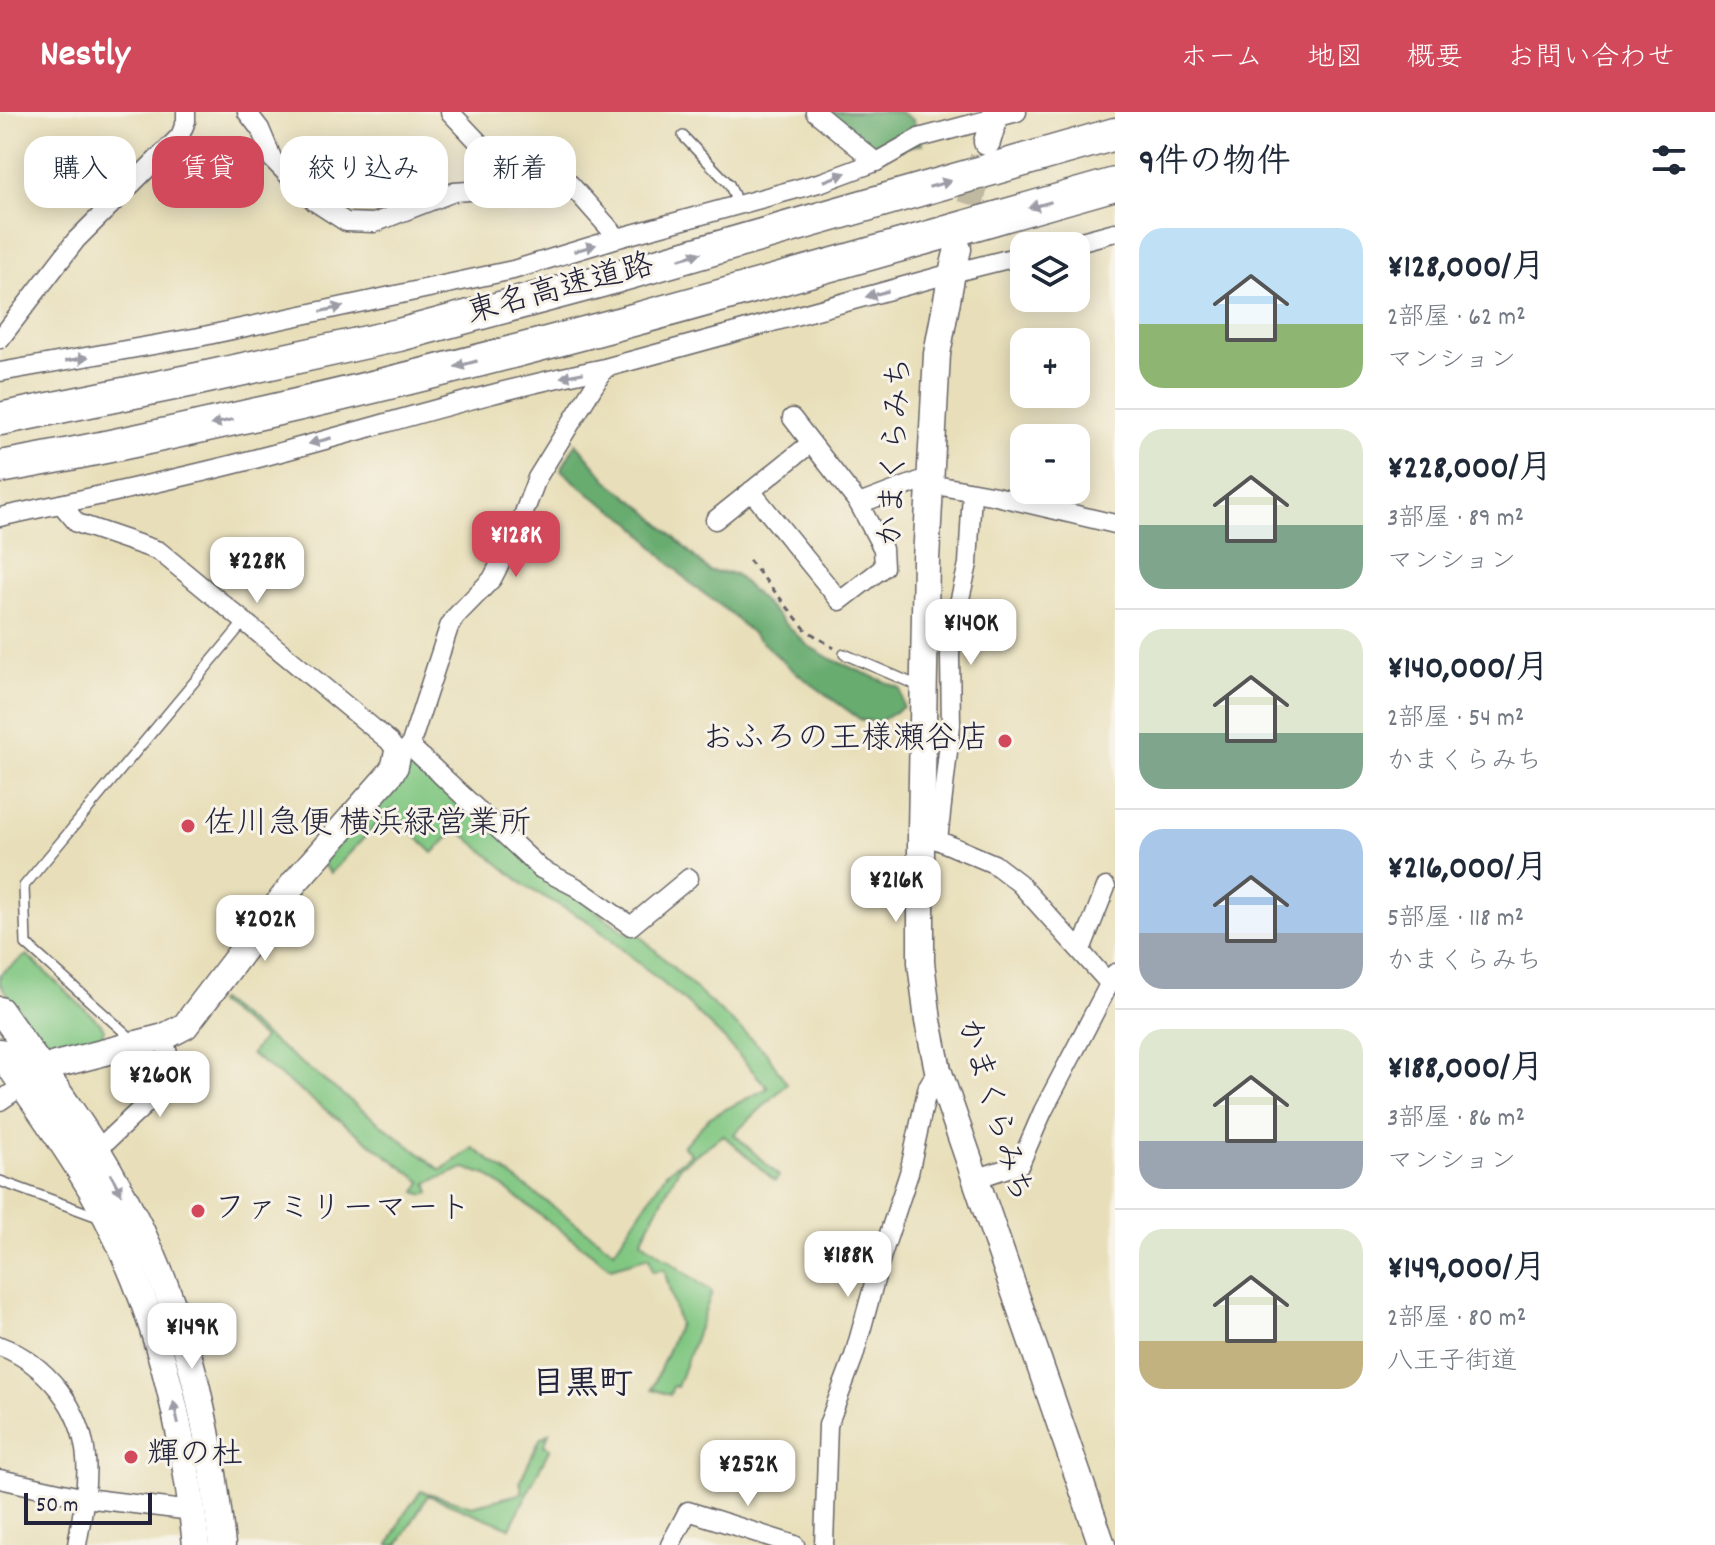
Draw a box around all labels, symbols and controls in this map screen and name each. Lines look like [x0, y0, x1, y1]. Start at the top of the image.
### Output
text: Nestly [40, 29, 130, 84]
text: ホーム [1180, 40, 1263, 80]
text: 地図 [1307, 40, 1363, 80]
text: 概要 [1407, 40, 1463, 80]
text: お問い合わせ [1507, 40, 1675, 80]
chip: 購入 [24, 136, 136, 208]
chip: 賃貸 [152, 136, 264, 208]
chip: 絞り込み [280, 136, 448, 208]
chip: 新着 [464, 136, 576, 208]
icon: filters [1647, 138, 1691, 182]
text: 9件の物件 [1139, 140, 1291, 189]
one-way arrow [823, 170, 847, 183]
one-way arrow [929, 177, 953, 190]
one-way arrow [1027, 199, 1051, 212]
map controls [1010, 232, 1090, 504]
button: layers [1010, 232, 1090, 312]
one-way arrow [573, 241, 597, 254]
street label: 東名高速道路 [462, 244, 660, 338]
text: ¥128,000/月 [1387, 245, 1545, 294]
one-way arrow [678, 249, 703, 261]
icon: home [1203, 260, 1299, 356]
one-way arrow [864, 288, 889, 300]
text: 2部屋 · 62 m² [1387, 300, 1526, 337]
one-way arrow [320, 302, 345, 315]
button: + [1010, 328, 1090, 408]
text: マンション [1387, 343, 1516, 380]
one-way arrow [65, 352, 90, 364]
street label: かまくらみち [870, 356, 926, 548]
one-way arrow [453, 359, 478, 371]
one-way arrow [559, 369, 584, 382]
one-way arrow [209, 416, 234, 429]
button: − [1010, 424, 1090, 504]
one-way arrow [308, 436, 333, 448]
text: ¥228,000/月 [1387, 446, 1553, 495]
icon: home [1203, 461, 1299, 557]
text: 3部屋 · 89 m² [1387, 501, 1524, 538]
pin: ¥128K [460, 511, 572, 579]
text: ¥128K [490, 518, 542, 555]
pin: ¥228K [201, 537, 313, 605]
text: ¥228K [228, 544, 286, 581]
text: マンション [1387, 544, 1516, 581]
pin: ¥140K [915, 599, 1027, 667]
text: ¥140K [943, 606, 999, 643]
text: ¥140,000/月 [1387, 646, 1549, 695]
icon: home [1203, 661, 1299, 757]
text: 2部屋 · 54 m² [1387, 701, 1524, 738]
place label: おふろの王様瀬谷店 [702, 718, 989, 764]
marker: おふろの王様瀬谷店 [996, 732, 1014, 750]
text: かまくらみち [1387, 744, 1542, 781]
place label: 佐川急便 横浜緑営業所 [204, 803, 531, 849]
marker: 佐川急便 横浜緑営業所 [179, 817, 197, 835]
text: ¥216,000/月 [1387, 846, 1548, 895]
pin: ¥216K [840, 856, 952, 924]
icon: home [1203, 861, 1299, 957]
text: ¥216K [869, 863, 923, 900]
pin: ¥202K [209, 895, 321, 963]
text: 5部屋 · 118 m² [1387, 901, 1524, 938]
text: ¥202K [234, 902, 296, 939]
text: かまくらみち [1387, 944, 1542, 981]
street label: かまくらみち [942, 1013, 1042, 1209]
text: ¥188,000/月 [1387, 1046, 1544, 1095]
pin: ¥260K [104, 1051, 216, 1119]
text: ¥260K [129, 1058, 191, 1095]
icon: home [1203, 1061, 1299, 1157]
text: 3部屋 · 86 m² [1387, 1101, 1525, 1138]
text: マンション [1387, 1144, 1516, 1181]
one-way arrow [110, 1172, 123, 1195]
place label: ファミリーマート [214, 1188, 471, 1234]
marker: ファミリーマート [189, 1202, 207, 1220]
pin: ¥188K [792, 1231, 904, 1299]
text: ¥188K [822, 1238, 874, 1275]
text: ¥149,000/月 [1387, 1246, 1546, 1295]
icon: home [1203, 1261, 1299, 1357]
text: 2部屋 · 80 m² [1387, 1301, 1526, 1338]
pin: ¥149K [136, 1303, 248, 1371]
text: ¥149K [166, 1310, 219, 1347]
text: 八王子街道 [1387, 1344, 1517, 1381]
district label: 目黒町 [531, 1362, 633, 1411]
one-way arrow [169, 1400, 182, 1425]
place label: 輝の杜 [147, 1434, 243, 1480]
pin: ¥252K [692, 1440, 804, 1508]
text: ¥252K [718, 1447, 778, 1484]
marker: 輝の杜 [122, 1448, 140, 1466]
scale bar [24, 1489, 152, 1525]
text: 50 m [36, 1491, 78, 1522]

